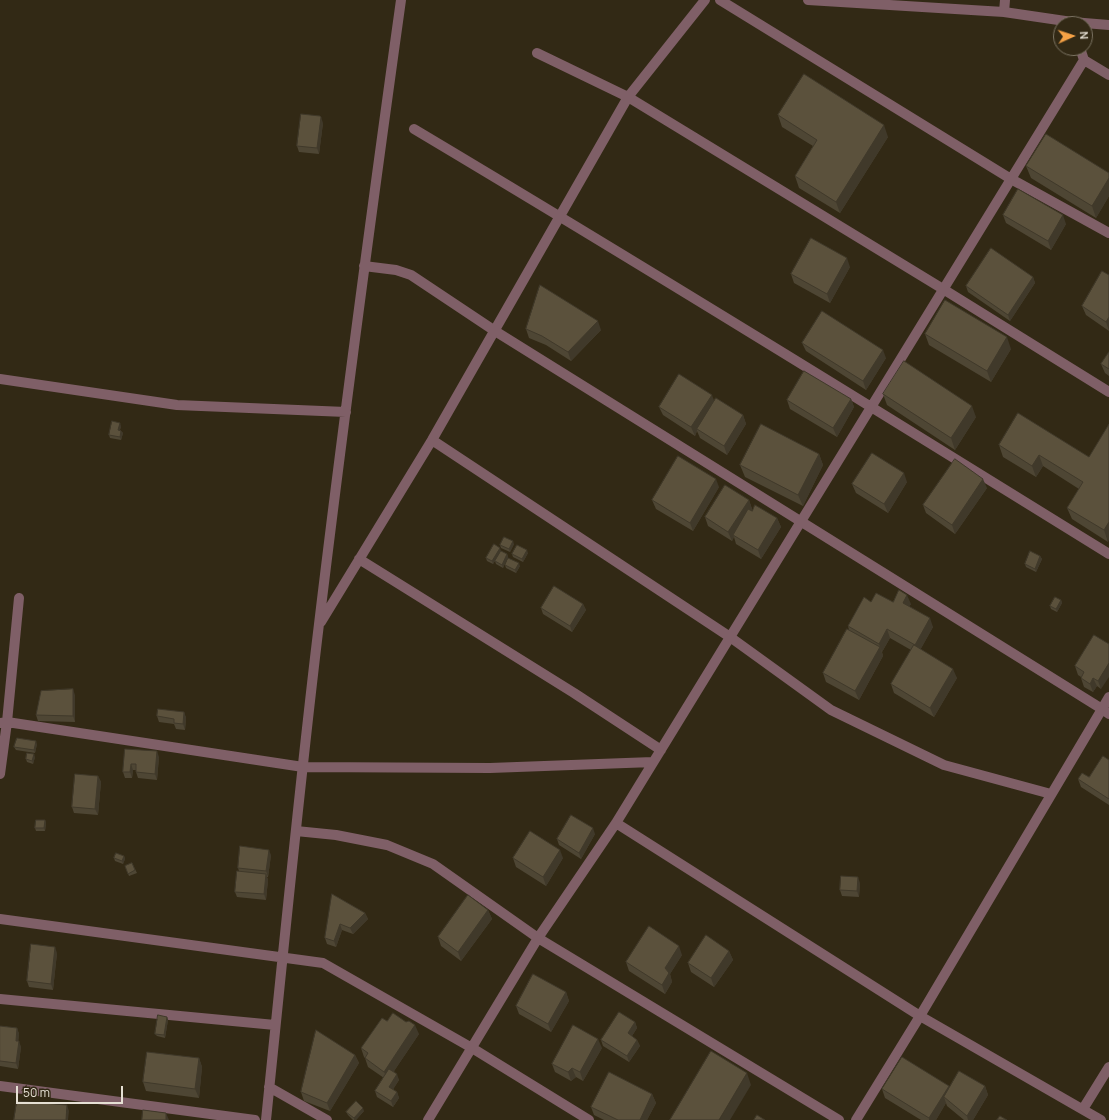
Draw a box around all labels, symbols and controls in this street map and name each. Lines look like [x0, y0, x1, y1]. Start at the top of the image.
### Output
north arrow [1053, 16, 1093, 56]
text: N [1077, 31, 1092, 40]
scale bar [18, 1078, 125, 1104]
text: 50 m [23, 1084, 50, 1101]

